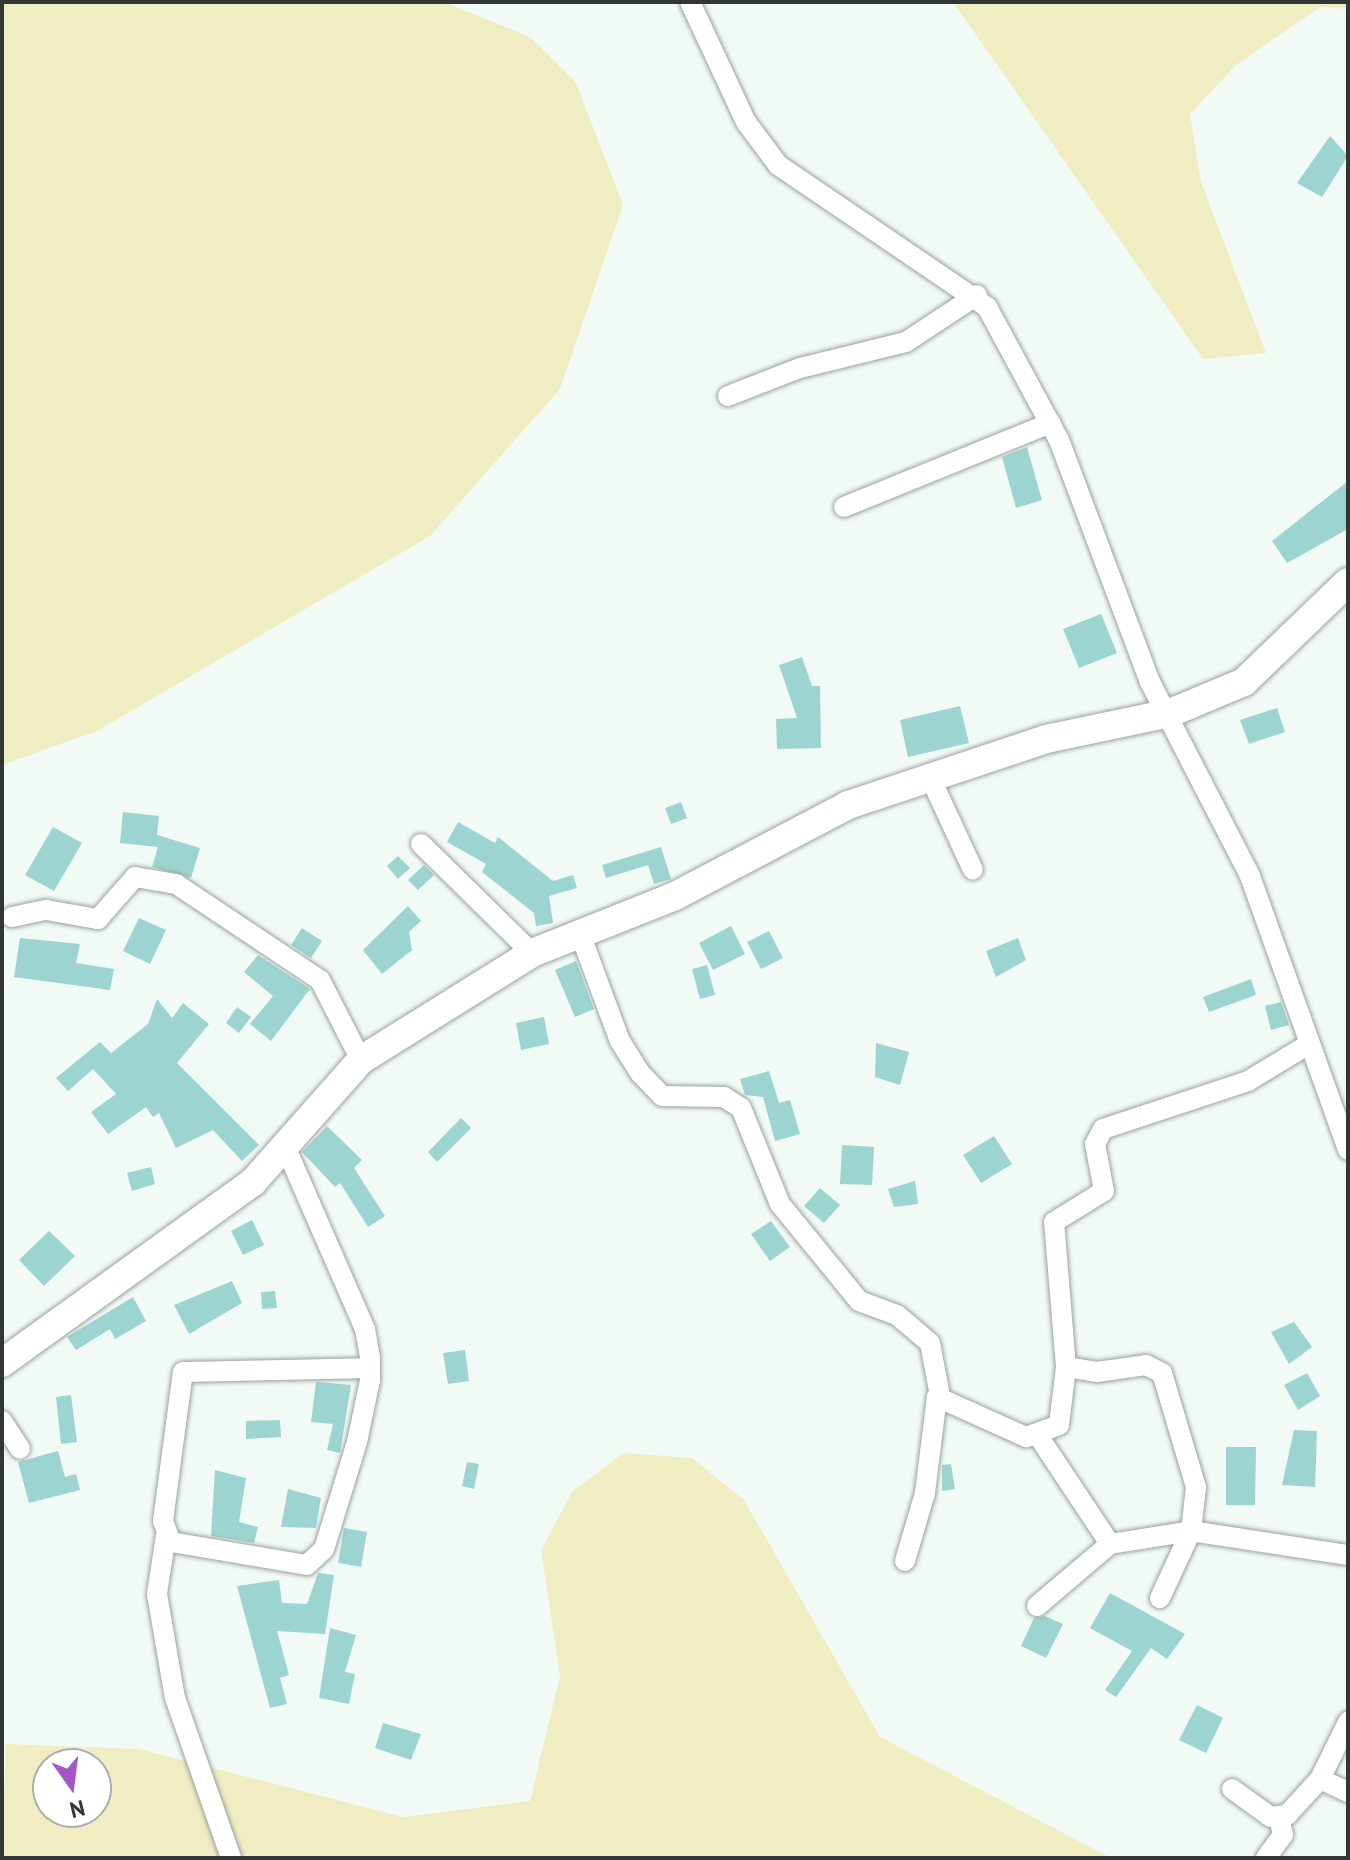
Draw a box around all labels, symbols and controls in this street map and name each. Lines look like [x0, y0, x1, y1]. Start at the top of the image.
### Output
north arrow [32, 1748, 112, 1828]
text: N [67, 1794, 88, 1825]

